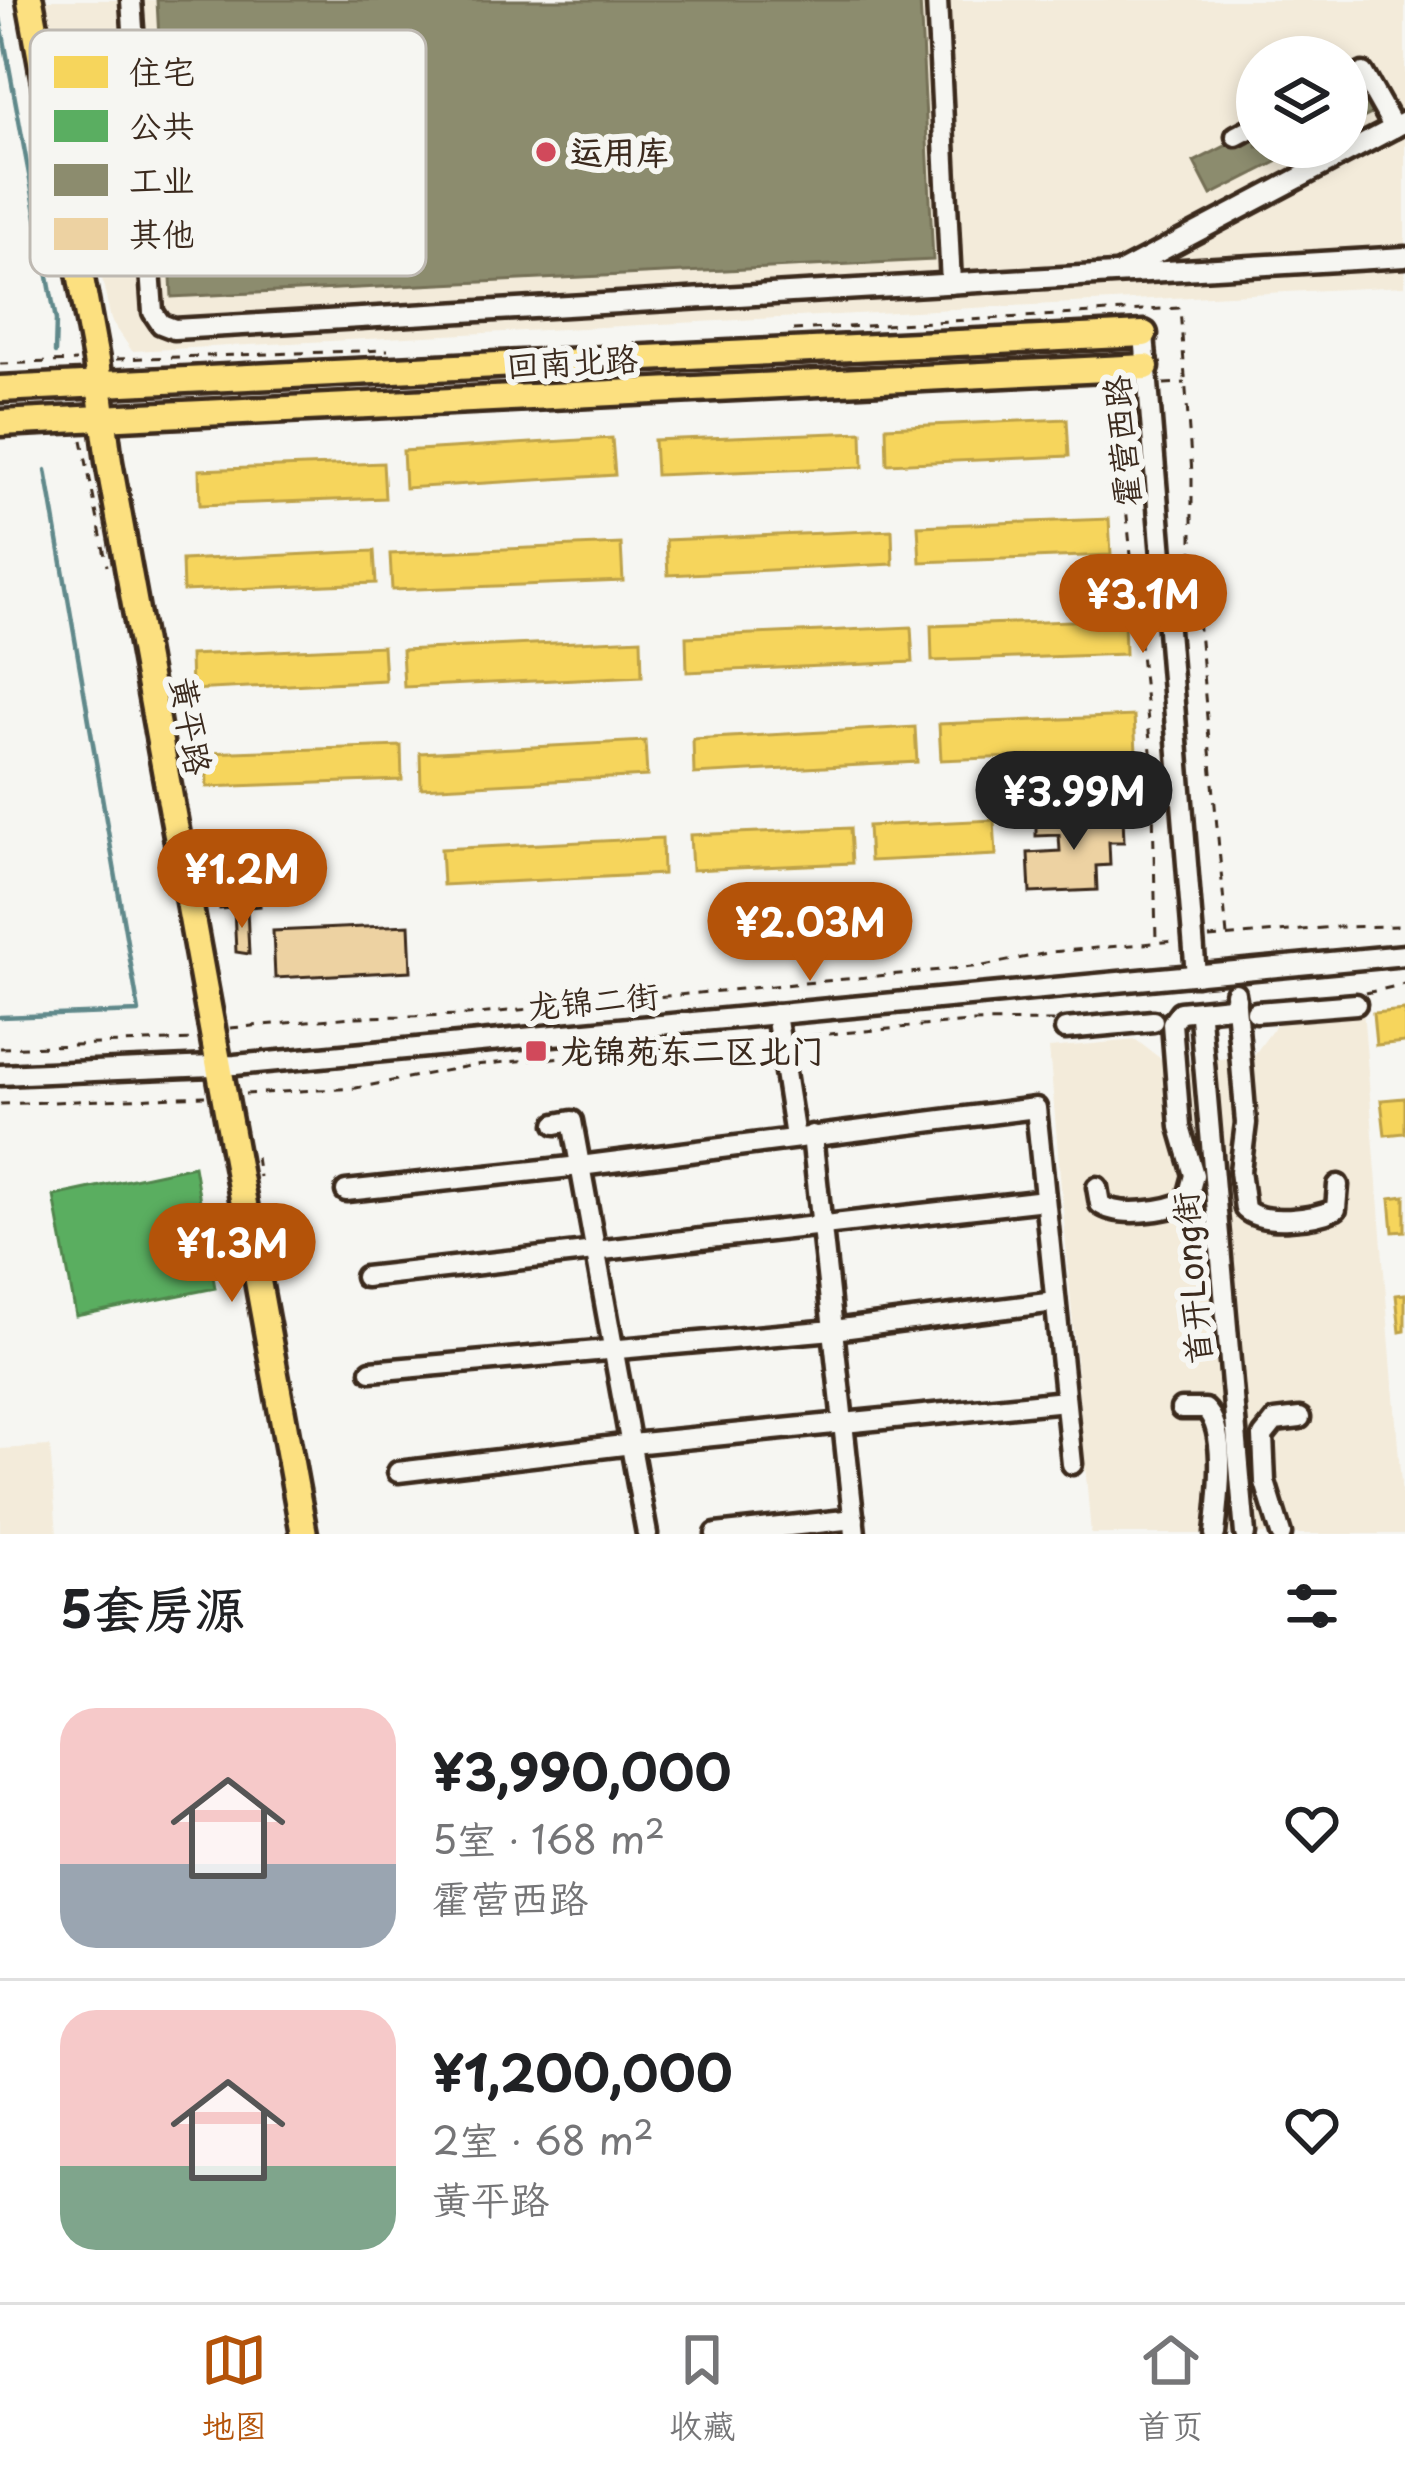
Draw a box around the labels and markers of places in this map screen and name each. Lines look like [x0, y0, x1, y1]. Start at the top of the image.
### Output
place label: 运用库 [570, 125, 669, 175]
marker: 运用库 [533, 139, 559, 165]
pin: ¥3.1M [1059, 554, 1227, 656]
pin: ¥3.99M [976, 751, 1172, 853]
pin: ¥1.2M [158, 829, 326, 931]
pin: ¥2.03M [712, 882, 908, 984]
place label: 龙锦苑东二区北门 [560, 1024, 824, 1074]
marker: 龙锦苑东二区北门 [523, 1038, 549, 1064]
pin: ¥1.3M [148, 1203, 316, 1305]

